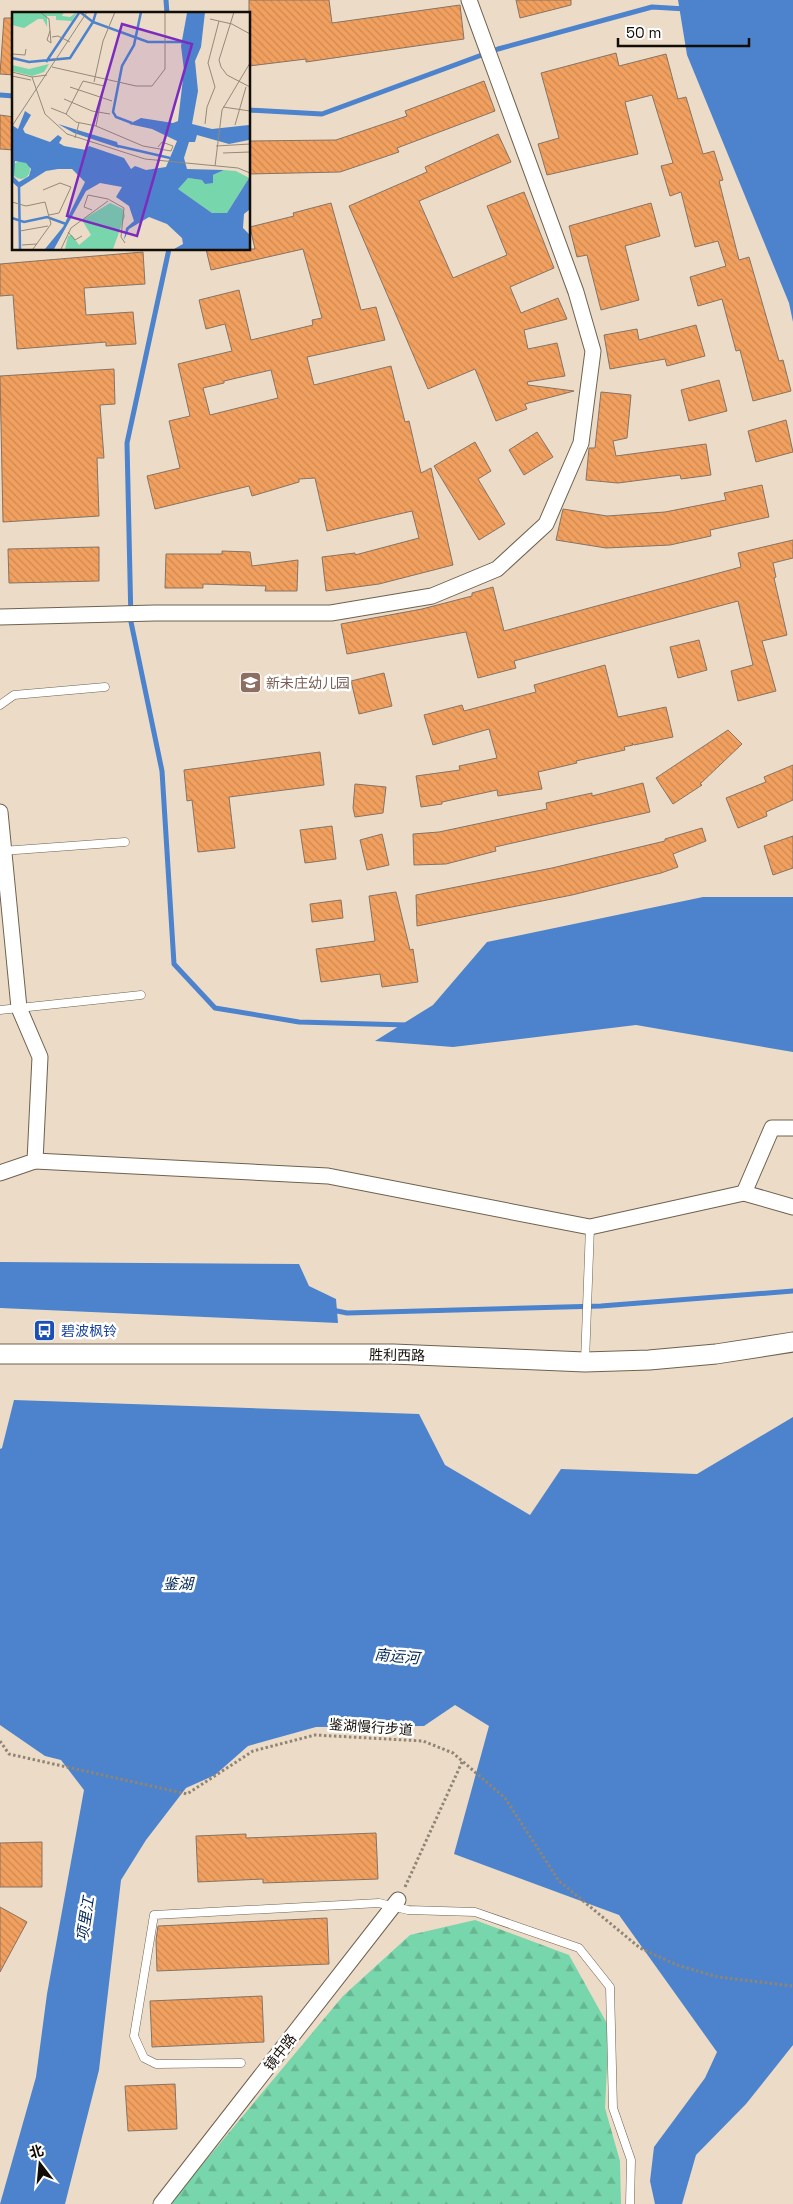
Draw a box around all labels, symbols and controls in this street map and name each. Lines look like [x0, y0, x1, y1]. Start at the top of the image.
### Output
inset map [12, 12, 250, 250]
scale bar [618, 15, 749, 47]
text: 50 m [626, 23, 661, 42]
school or university icon: 新未庄幼儿园 [238, 671, 262, 695]
place label: 新未庄幼儿园 [266, 674, 350, 692]
bus stop icon: 碧波枫铃 [33, 1319, 57, 1343]
place label: 碧波枫铃 [61, 1322, 117, 1340]
street label: 胜利西路 [369, 1346, 425, 1364]
water label: 鉴湖 [163, 1574, 195, 1593]
water label: 南运河 [374, 1645, 423, 1668]
street label: 鉴湖慢行步道 [328, 1715, 414, 1739]
water label: 项里江 [72, 1893, 98, 1943]
street label: 镜中路 [260, 2030, 300, 2074]
north arrow [15, 2139, 65, 2189]
text: 北 [27, 2141, 46, 2162]

